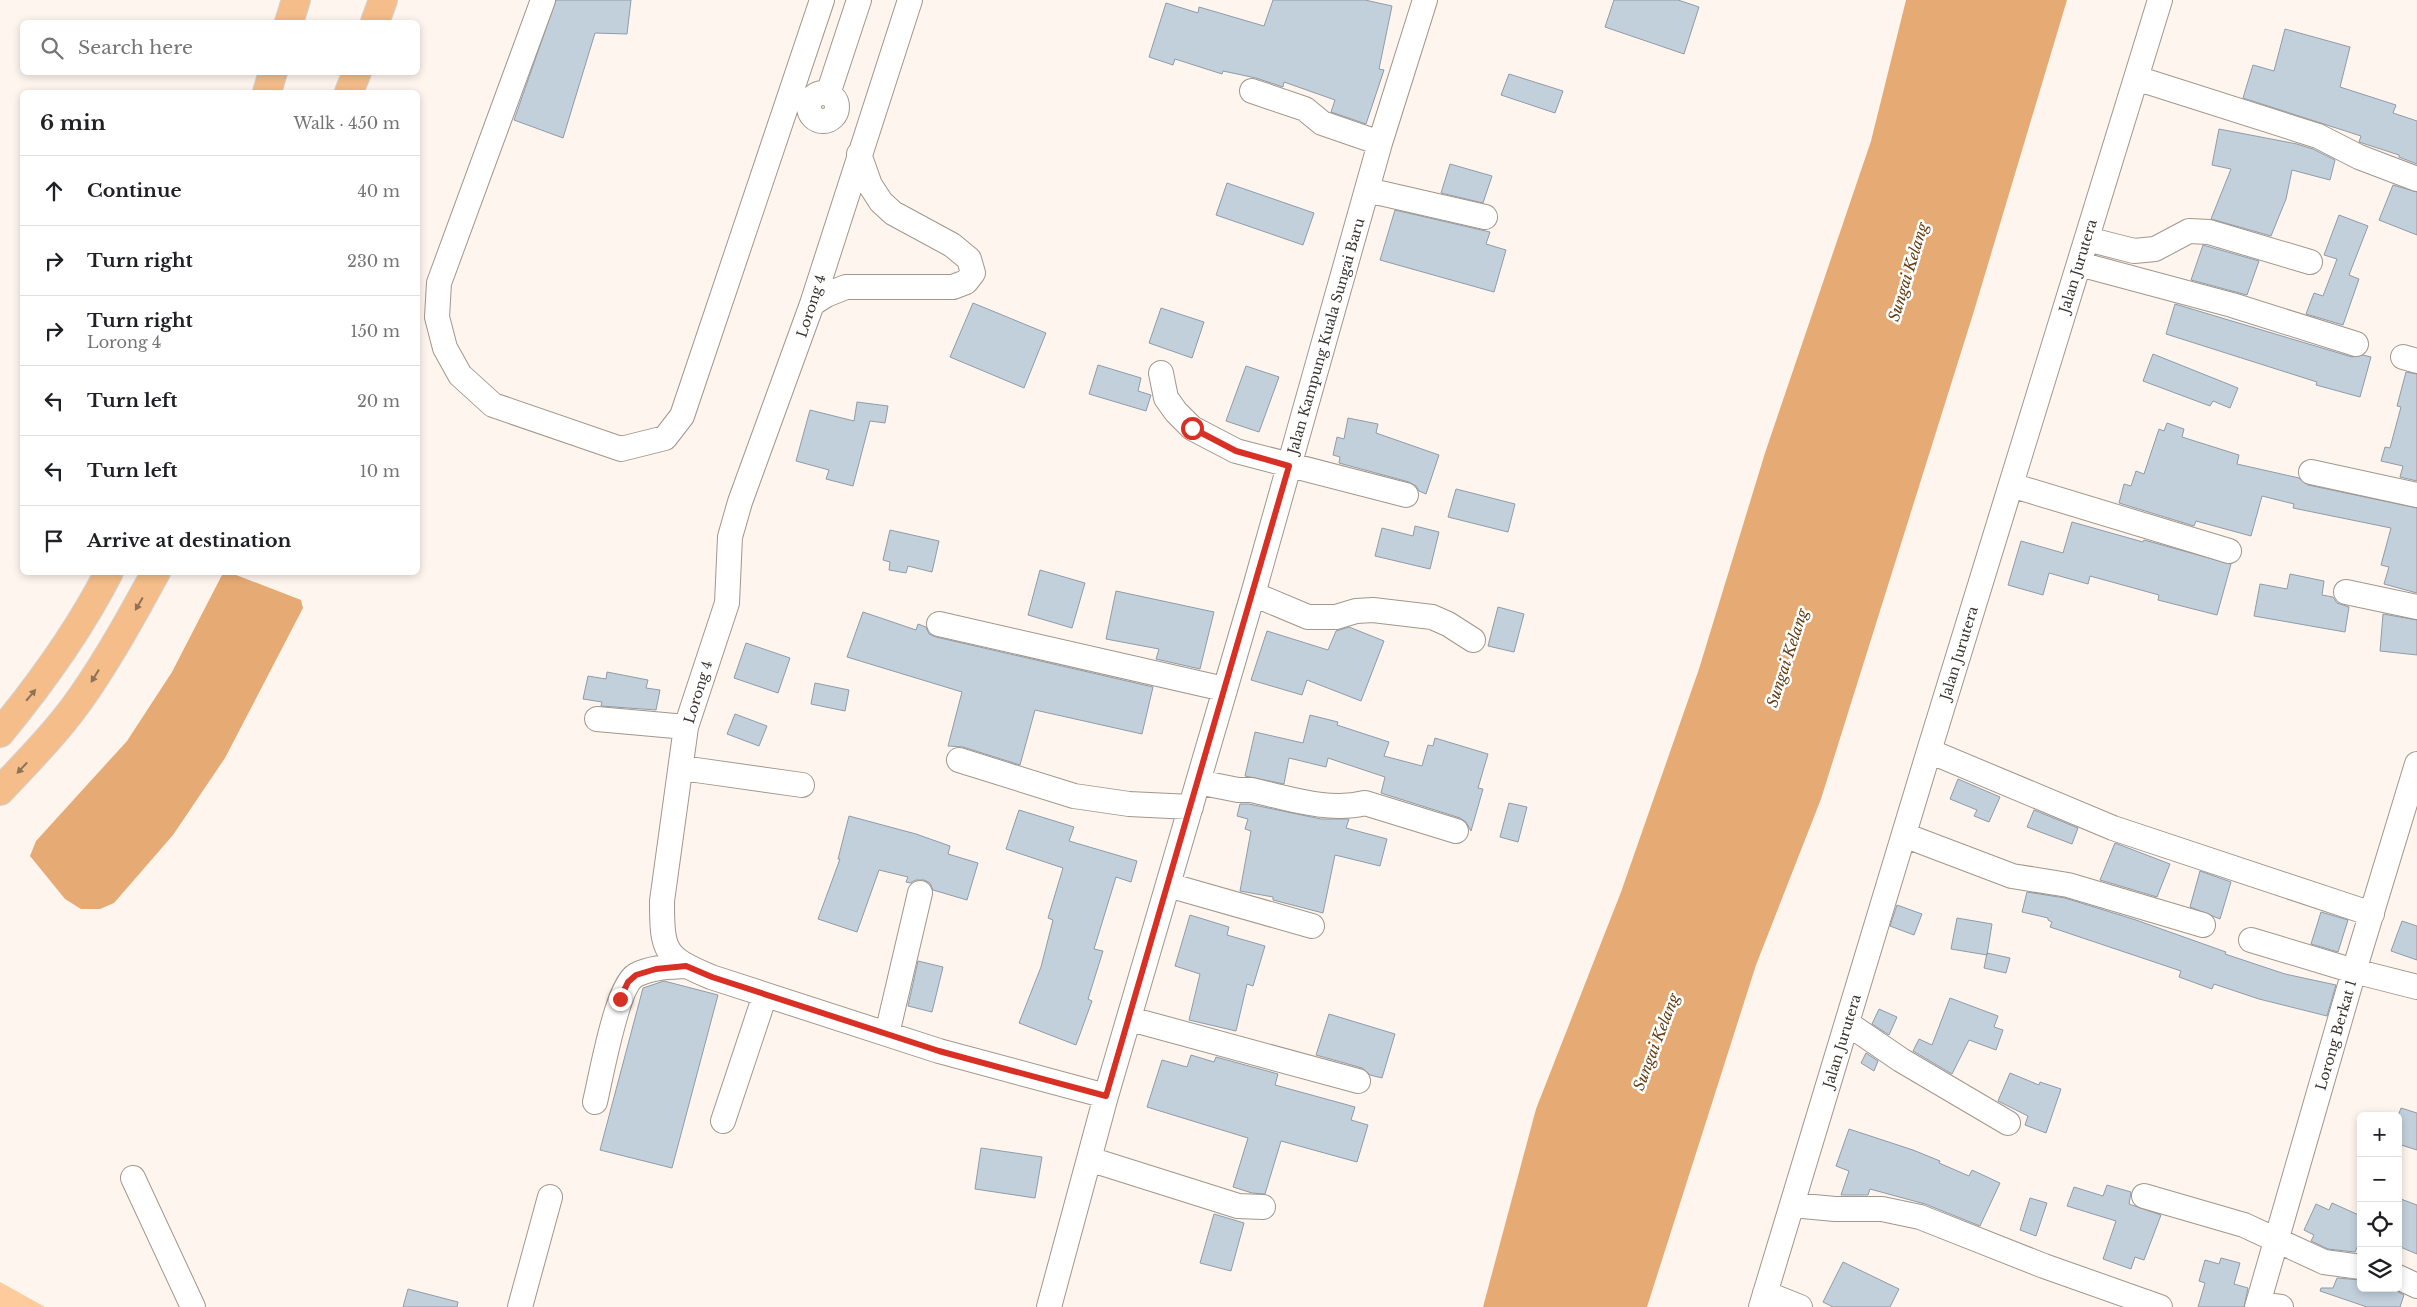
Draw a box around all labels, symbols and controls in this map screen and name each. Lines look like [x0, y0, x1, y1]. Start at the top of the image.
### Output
search box [20, 20, 420, 75]
icon: search [38, 34, 66, 62]
text: Search here [78, 36, 193, 59]
text: 6 min [40, 110, 106, 136]
text: Walk · 450 m [294, 113, 400, 133]
icon: ahead [40, 177, 68, 205]
text: Continue [87, 179, 182, 202]
text: 40 m [357, 181, 400, 201]
street label: Jalan Kampung Kuala Sungai Baru [1283, 215, 1369, 458]
street label: Jalan Jurutera [2055, 217, 2101, 317]
water label: Sungai Kelang [1884, 220, 1932, 324]
icon: right [40, 247, 68, 275]
text: Turn right [87, 249, 193, 272]
text: 230 m [347, 251, 400, 271]
street label: Lorong 4 [792, 272, 830, 340]
text: Turn right [87, 309, 193, 332]
icon: right [40, 317, 68, 345]
text: 150 m [351, 321, 400, 341]
text: Lorong 4 [87, 332, 161, 352]
icon: left [40, 387, 68, 415]
text: Turn left [87, 389, 178, 412]
text: 20 m [357, 391, 400, 411]
route start [1181, 417, 1204, 440]
icon: left [40, 457, 68, 485]
text: Turn left [87, 459, 178, 482]
text: 10 m [360, 461, 400, 481]
icon: arrive [40, 527, 68, 555]
text: Arrive at destination [87, 529, 291, 552]
one-way arrow [135, 596, 143, 611]
street label: Jalan Jurutera [1936, 604, 1982, 704]
water label: Sungai Kelang [1762, 606, 1812, 710]
street label: Lorong 4 [680, 658, 716, 726]
one-way arrow [90, 669, 100, 682]
one-way arrow [25, 689, 36, 701]
one-way arrow [16, 762, 28, 774]
street label: Lorong Berkat 1 [2312, 978, 2360, 1092]
route end [609, 988, 632, 1011]
water label: Sungai Kelang [1629, 990, 1683, 1093]
street label: Jalan Jurutera [1819, 992, 1865, 1092]
map controls [2357, 1112, 2402, 1292]
button: + [2357, 1112, 2402, 1157]
button: − [2357, 1157, 2402, 1202]
button: locate [2357, 1202, 2402, 1247]
button: layers [2357, 1247, 2402, 1292]

